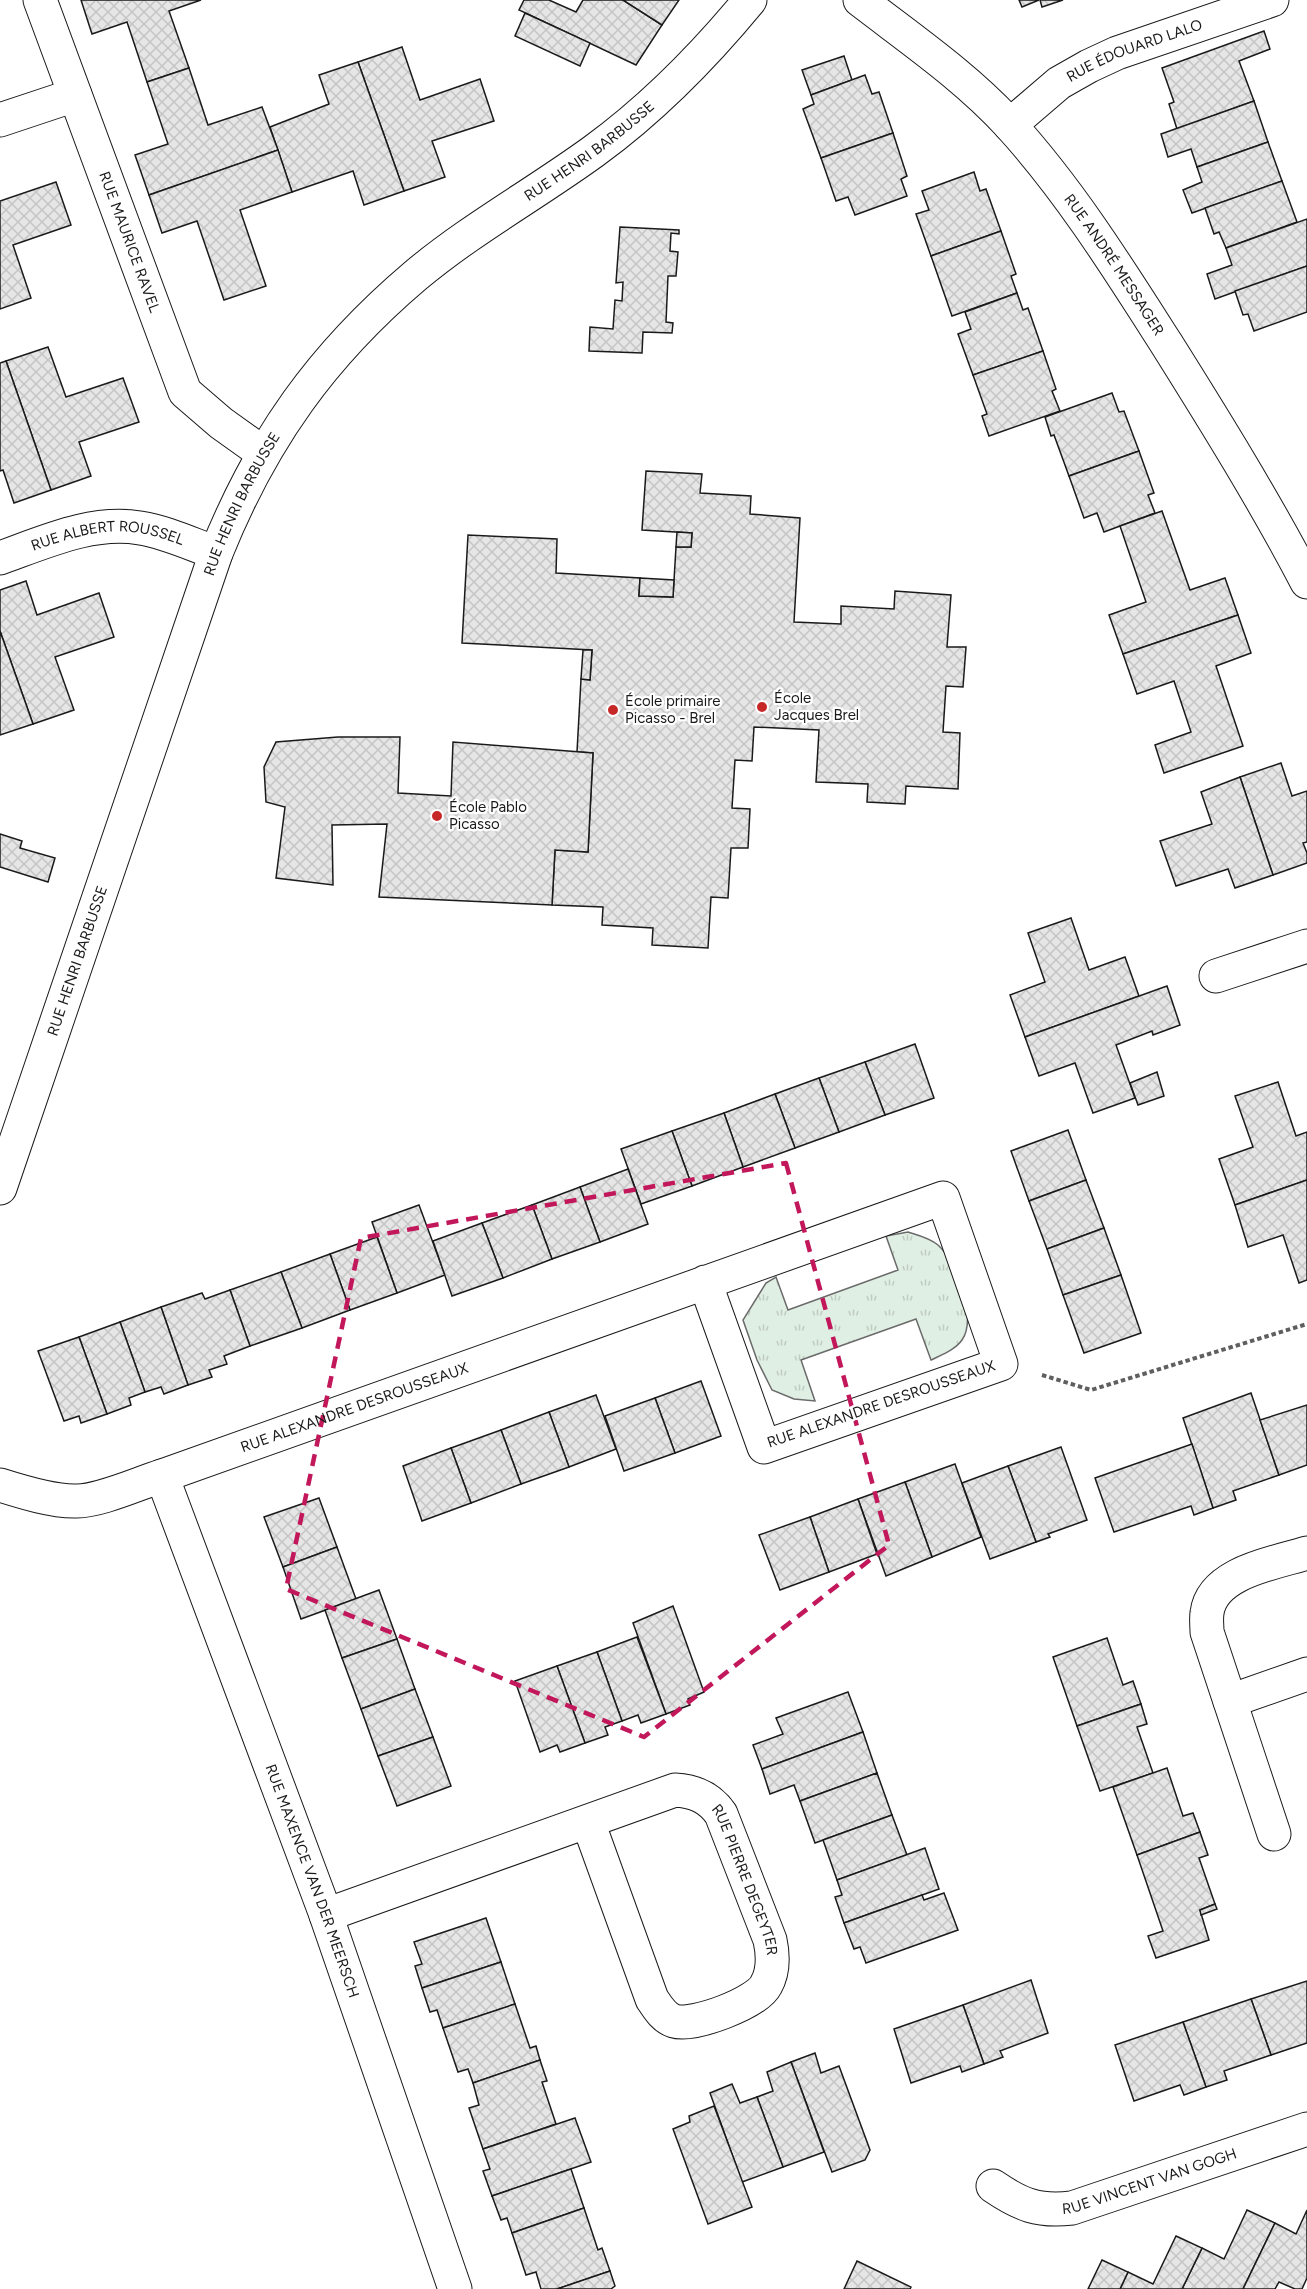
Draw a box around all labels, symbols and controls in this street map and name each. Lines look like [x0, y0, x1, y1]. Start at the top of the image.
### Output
street label: RUE ÉDOUARD LALO [1063, 16, 1205, 86]
street label: RUE HENRI BARBUSSE [521, 97, 658, 205]
street label: RUE MAURICE RAVEL [95, 169, 164, 315]
street label: RUE ANDRÉ MESSAGER [1060, 190, 1168, 339]
street label: RUE HENRI BARBUSSE [200, 429, 284, 578]
street label: RUE ALBERT ROUSSEL [28, 517, 187, 555]
place label: École Jacques Brel [774, 689, 859, 724]
place label: École primaire Picasso - Brel [625, 692, 720, 727]
marker: École Jacques Brel [755, 700, 769, 714]
marker: École primaire Picasso - Brel [606, 703, 620, 717]
place label: École Pablo Picasso [449, 798, 527, 833]
marker: École Pablo Picasso [430, 809, 444, 823]
street label: RUE HENRI BARBUSSE [43, 883, 111, 1038]
street label: RUE ALEXANDRE DESROUSSEAUX [765, 1356, 998, 1452]
street label: RUE ALEXANDRE DESROUSSEAUX [238, 1359, 471, 1456]
street label: RUE MAXENCE VAN DER MEERSCH [261, 1762, 363, 2000]
street label: RUE PIERRE DEGEYTER [708, 1800, 781, 1956]
street label: RUE VINCENT VAN GOGH [1061, 2144, 1239, 2218]

